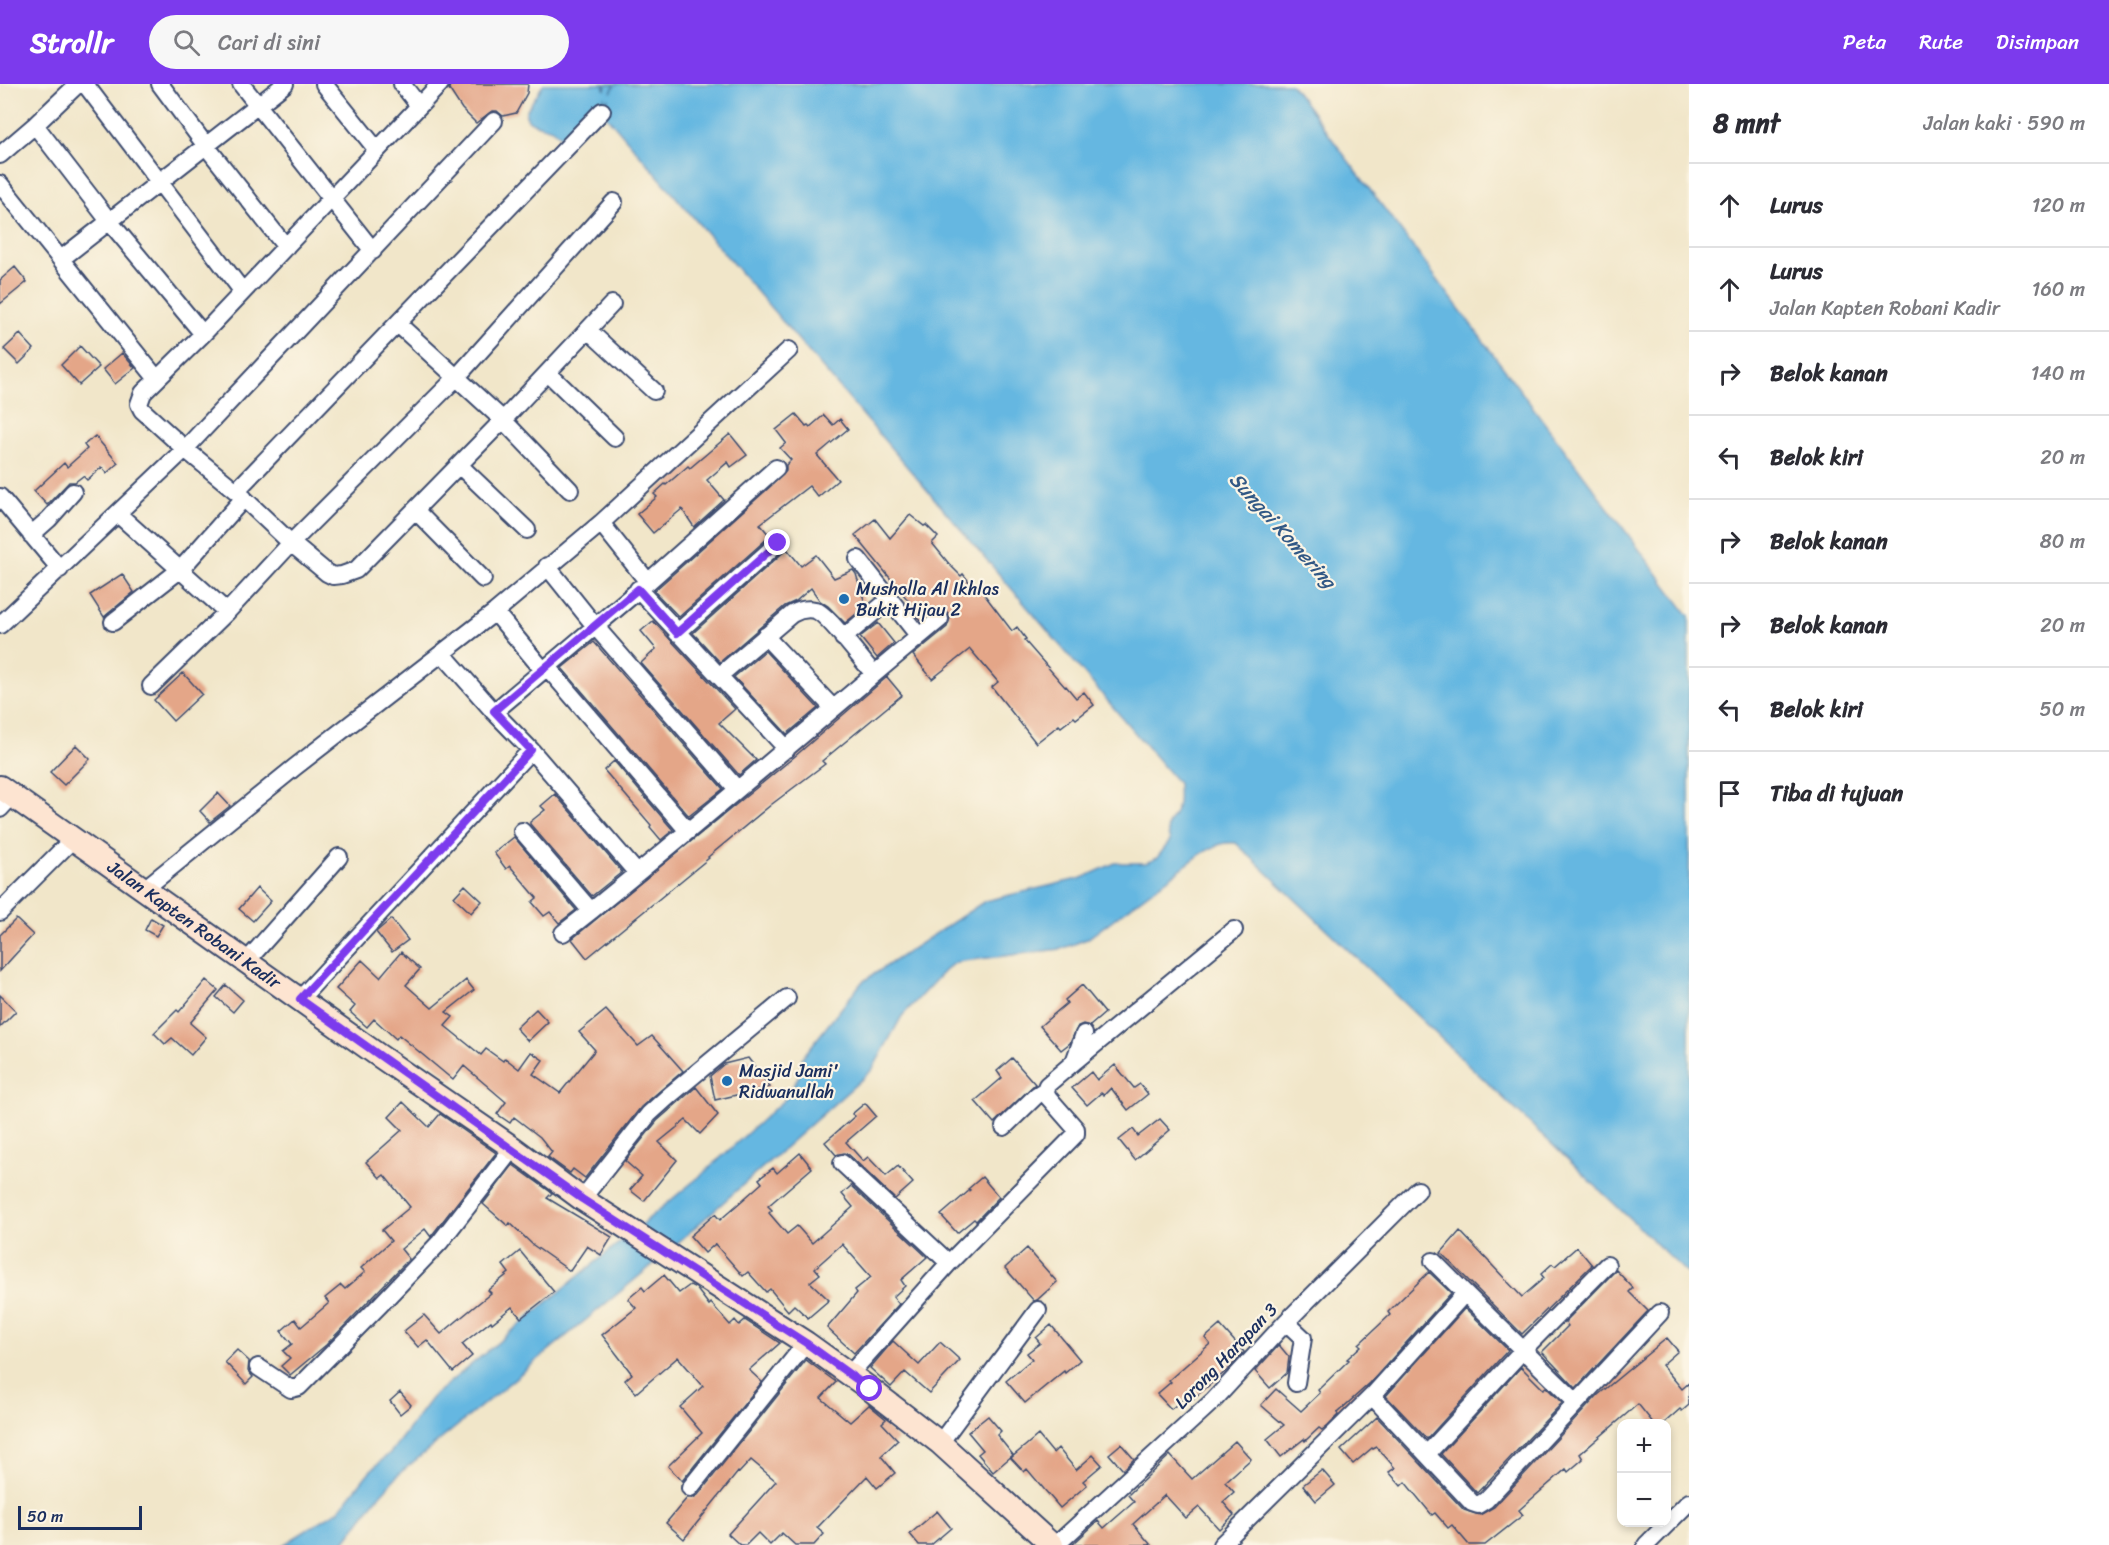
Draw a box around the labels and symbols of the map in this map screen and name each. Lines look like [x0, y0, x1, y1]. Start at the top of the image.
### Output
water label: Sungai Komering [1220, 464, 1346, 598]
route end [764, 529, 790, 555]
place label: Musholla Al Ikhlas Bukit Hijau 2 [856, 573, 999, 626]
marker: Musholla Al Ikhlas Bukit Hijau 2 [837, 592, 851, 606]
street label: Jalan Kapten Robani Kadir [100, 851, 289, 999]
place label: Masjid Jami' Ridwanullah [739, 1055, 839, 1108]
marker: Masjid Jami' Ridwanullah [720, 1074, 734, 1088]
street label: Lorong Harapan 3 [1166, 1295, 1286, 1417]
route start [856, 1375, 882, 1401]
scale bar [18, 1503, 142, 1530]

